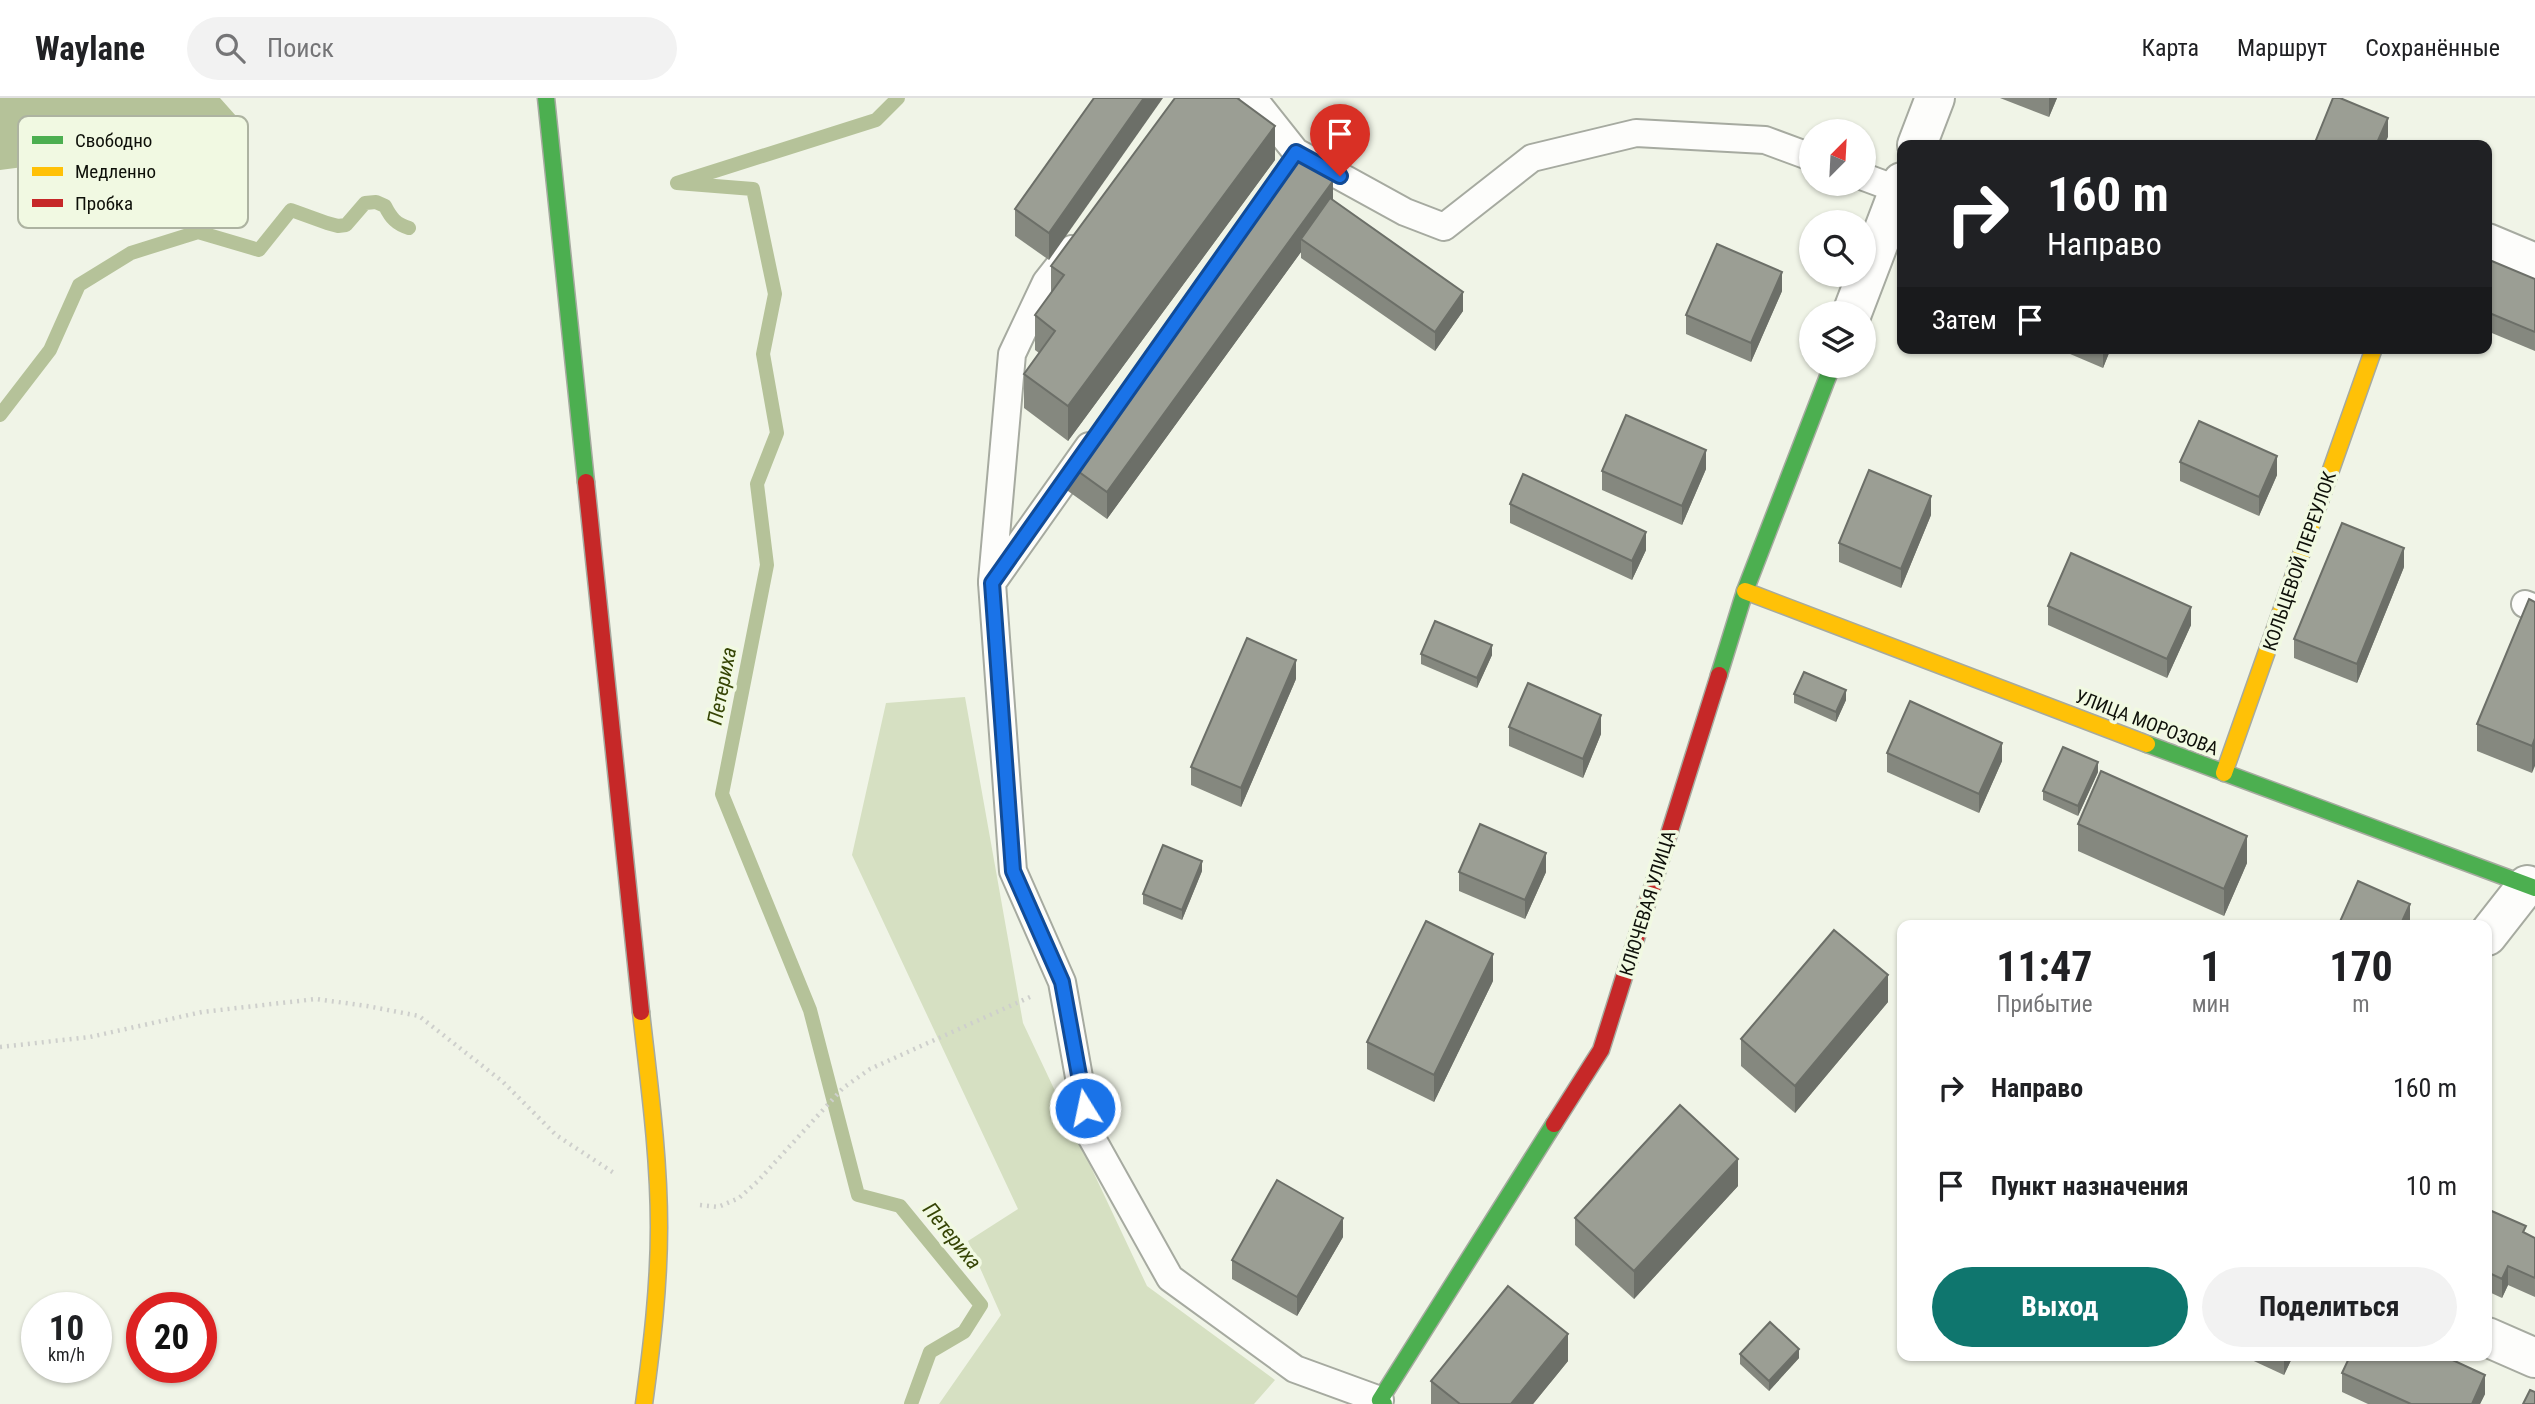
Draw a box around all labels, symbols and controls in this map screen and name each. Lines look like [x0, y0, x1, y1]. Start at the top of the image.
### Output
search box [187, 17, 677, 80]
text: Waylane [35, 29, 145, 68]
icon: search [211, 29, 249, 67]
text: Поиск [267, 33, 334, 63]
text: Карта [2142, 34, 2199, 62]
text: Маршрут [2237, 34, 2327, 62]
text: Сохранённые [2365, 34, 2500, 62]
pin [1310, 104, 1370, 176]
icon: arrive [1321, 115, 1359, 153]
legend [18, 116, 248, 228]
north arrow [1799, 119, 1876, 196]
map controls [1799, 119, 1876, 378]
text: Свободно [75, 129, 152, 152]
text: Медленно [75, 160, 156, 183]
text: 160 m [2047, 166, 2169, 223]
icon: right [1932, 168, 2023, 259]
text: Пробка [75, 192, 133, 215]
button: search [1799, 210, 1876, 287]
text: Направо [2047, 225, 2162, 263]
button: layers [1799, 301, 1876, 378]
icon: arrive [2011, 301, 2049, 339]
text: Затем [1932, 305, 1997, 335]
street label: КОЛЬЦЕВОЙ ПЕРЕУЛОК [2258, 468, 2341, 654]
water label: Петериха [703, 645, 741, 727]
street label: УЛИЦА МОРОЗОВА [2072, 685, 2222, 760]
street label: КЛЮЧЕВАЯ УЛИЦА [1614, 828, 1681, 979]
text: 11:47 [1996, 942, 2093, 991]
text: 1 [2200, 942, 2221, 991]
text: 170 [2329, 942, 2393, 991]
text: Прибытие [1996, 991, 2093, 1018]
text: мин [2192, 991, 2230, 1018]
text: m [2352, 991, 2370, 1018]
icon: right [1932, 1069, 1970, 1107]
position arrow [1048, 1071, 1122, 1145]
text: Направо [1991, 1073, 2083, 1103]
text: 160 m [2393, 1073, 2457, 1103]
icon: arrive [1932, 1167, 1970, 1205]
text: Пункт назначения [1991, 1171, 2189, 1201]
text: 10 m [2406, 1171, 2457, 1201]
water label: Петериха [918, 1198, 986, 1274]
button: Выход [1932, 1267, 2188, 1347]
button: Поделиться [2202, 1267, 2457, 1347]
speed limit sign: 20 [126, 1292, 217, 1383]
text: 10 [49, 1308, 84, 1349]
text: km/h [48, 1344, 85, 1365]

